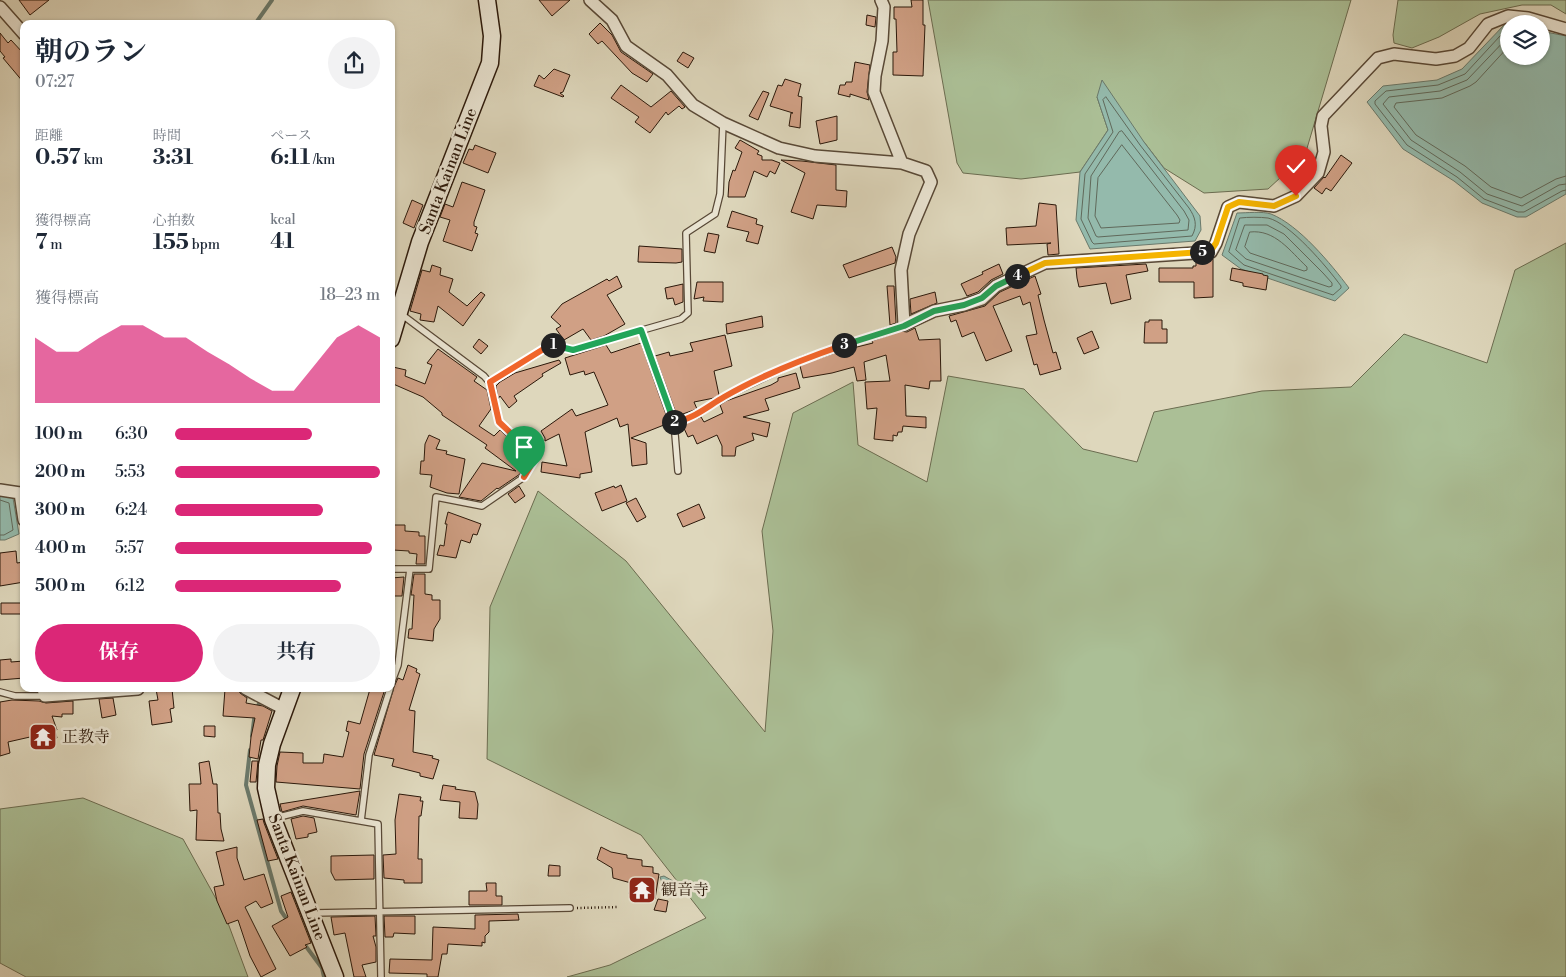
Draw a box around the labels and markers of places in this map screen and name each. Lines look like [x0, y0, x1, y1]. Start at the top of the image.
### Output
pin [1275, 145, 1317, 196]
pin: 5 [1190, 240, 1214, 264]
pin: 4 [1004, 264, 1030, 288]
pin: 1 [540, 332, 566, 358]
pin: 3 [832, 332, 856, 358]
pin: 2 [662, 410, 686, 434]
pin [503, 426, 545, 477]
temple icon: 正教寺 [28, 722, 58, 752]
place label: 正教寺 [62, 727, 110, 747]
temple icon: 観音寺 [627, 875, 657, 905]
place label: 観音寺 [661, 880, 709, 900]

